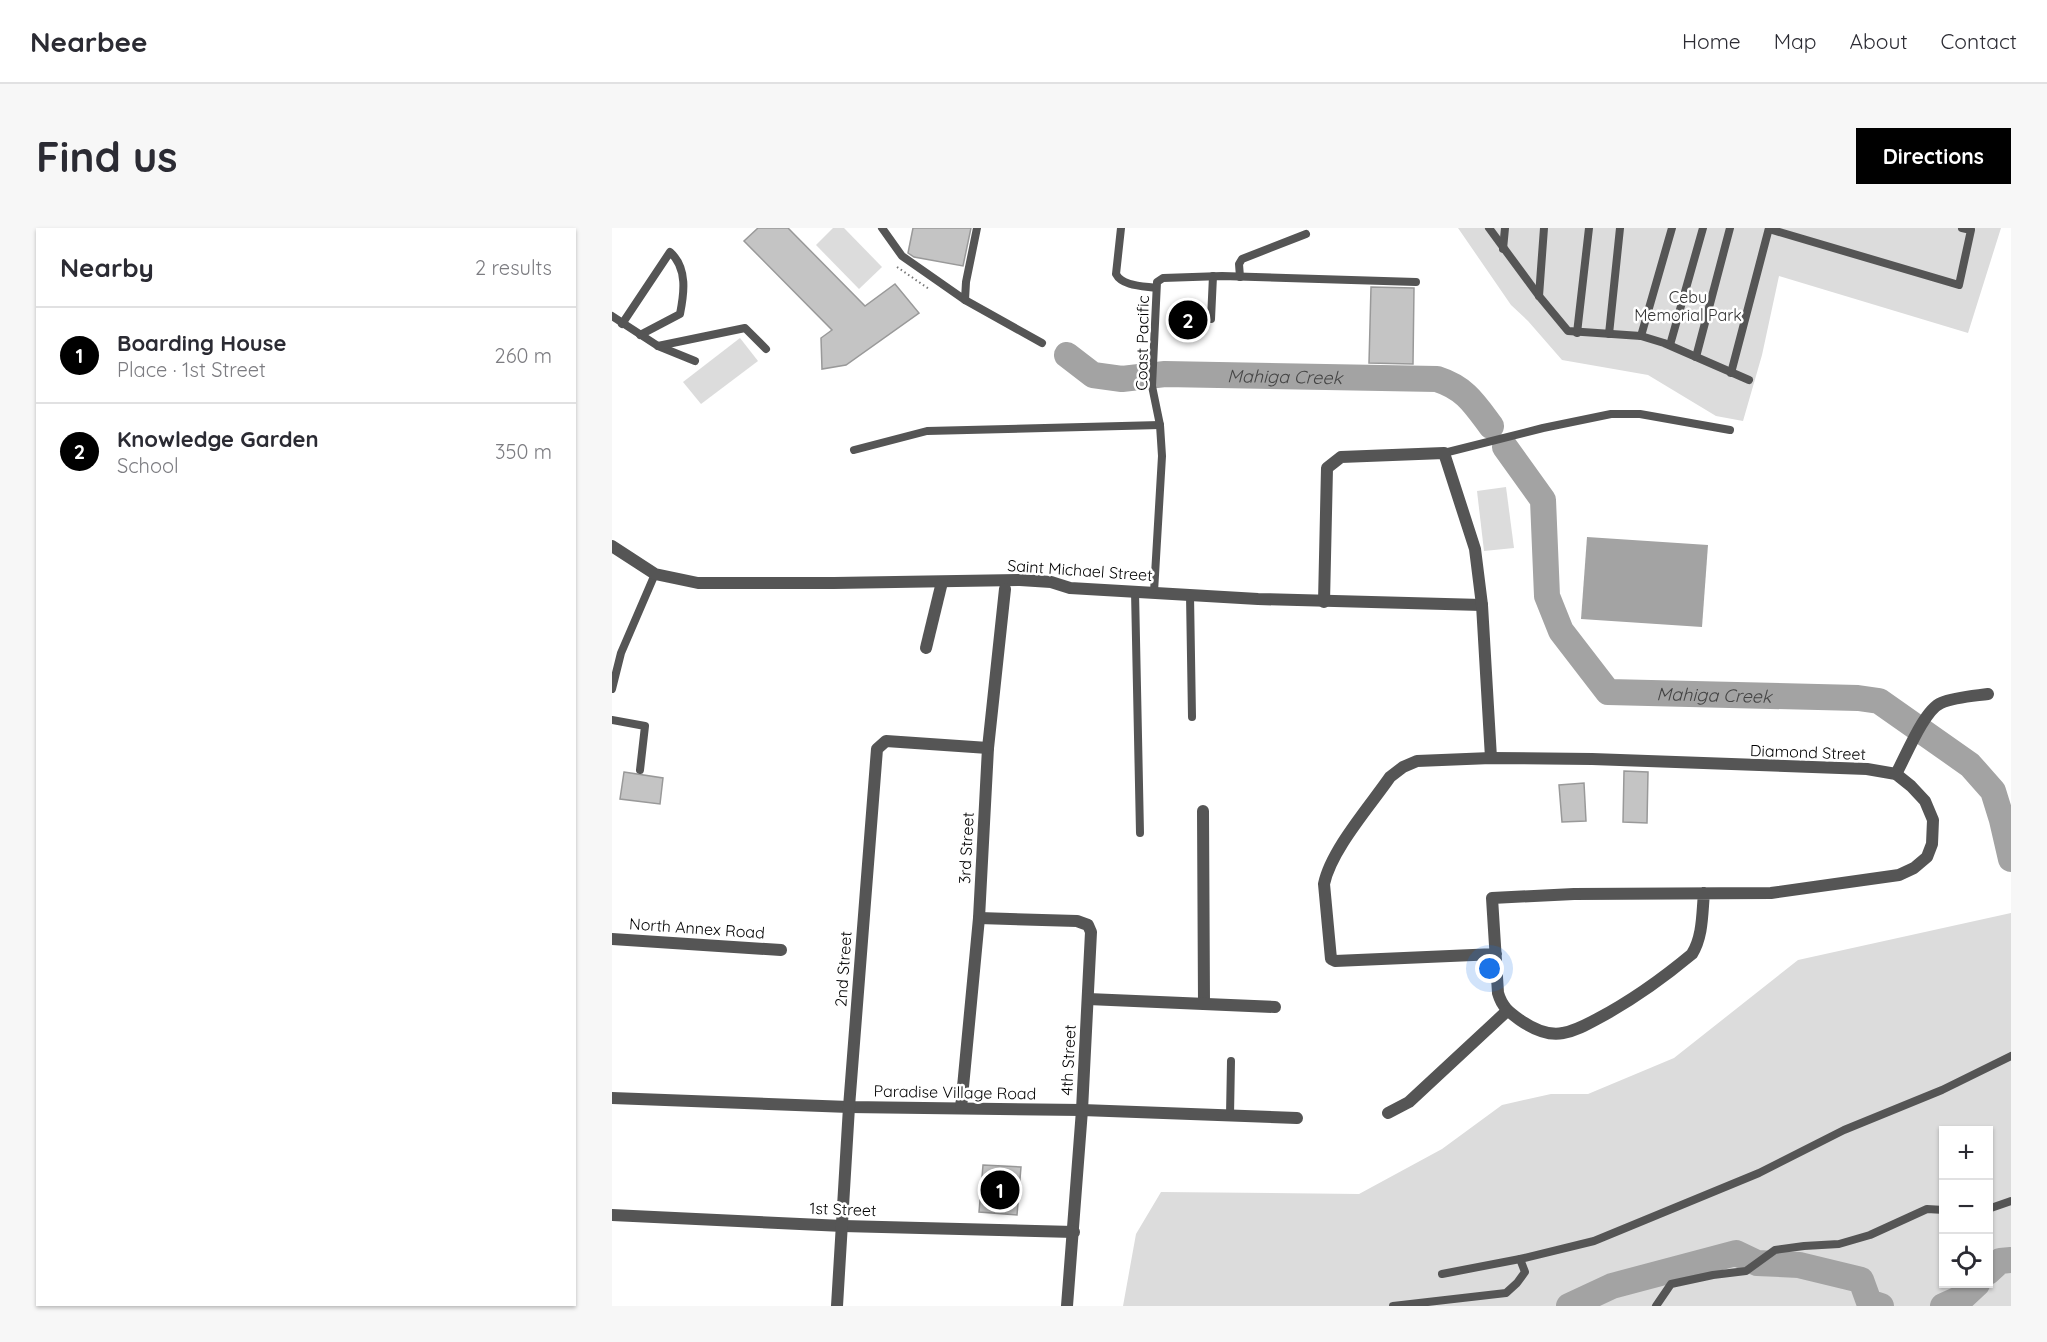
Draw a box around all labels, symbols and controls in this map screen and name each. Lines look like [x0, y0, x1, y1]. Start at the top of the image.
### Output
text: Nearbee [30, 24, 148, 59]
text: Home [1682, 28, 1741, 54]
text: Map [1774, 28, 1817, 54]
text: About [1850, 28, 1908, 54]
text: Contact [1941, 28, 2017, 54]
button: Directions [1856, 128, 2011, 184]
text: Find us [36, 130, 178, 183]
text: Nearby [60, 251, 154, 284]
text: 2 results [475, 255, 552, 280]
park label: Cebu Memorial Park [1634, 287, 1742, 325]
street label: Coast Pacific [1131, 295, 1153, 391]
pin: 2 [1168, 298, 1208, 343]
text: Boarding House [117, 329, 286, 357]
text: 1 [76, 343, 83, 368]
text: 260 m [495, 343, 552, 368]
text: Place · 1st Street [117, 357, 266, 382]
water label: Mahiga Creek [1227, 364, 1344, 389]
text: Knowledge Garden [117, 425, 319, 453]
text: 2 [74, 439, 85, 464]
text: 350 m [495, 439, 552, 464]
text: School [117, 453, 179, 478]
street label: Saint Michael Street [1007, 555, 1153, 585]
water label: Mahiga Creek [1656, 682, 1773, 707]
street label: Diamond Street [1750, 740, 1866, 764]
street label: 3rd Street [954, 812, 978, 884]
street label: North Annex Road [628, 913, 766, 943]
street label: 2nd Street [830, 930, 856, 1008]
your location [1475, 954, 1504, 983]
street label: 4th Street [1056, 1024, 1080, 1096]
street label: Paradise Village Road [873, 1081, 1037, 1103]
map controls [1939, 1126, 1993, 1288]
button: + [1939, 1126, 1993, 1180]
pin: 1 [980, 1168, 1020, 1212]
button: − [1939, 1180, 1993, 1234]
street label: 1st Street [809, 1198, 877, 1220]
button: locate [1939, 1234, 1993, 1288]

